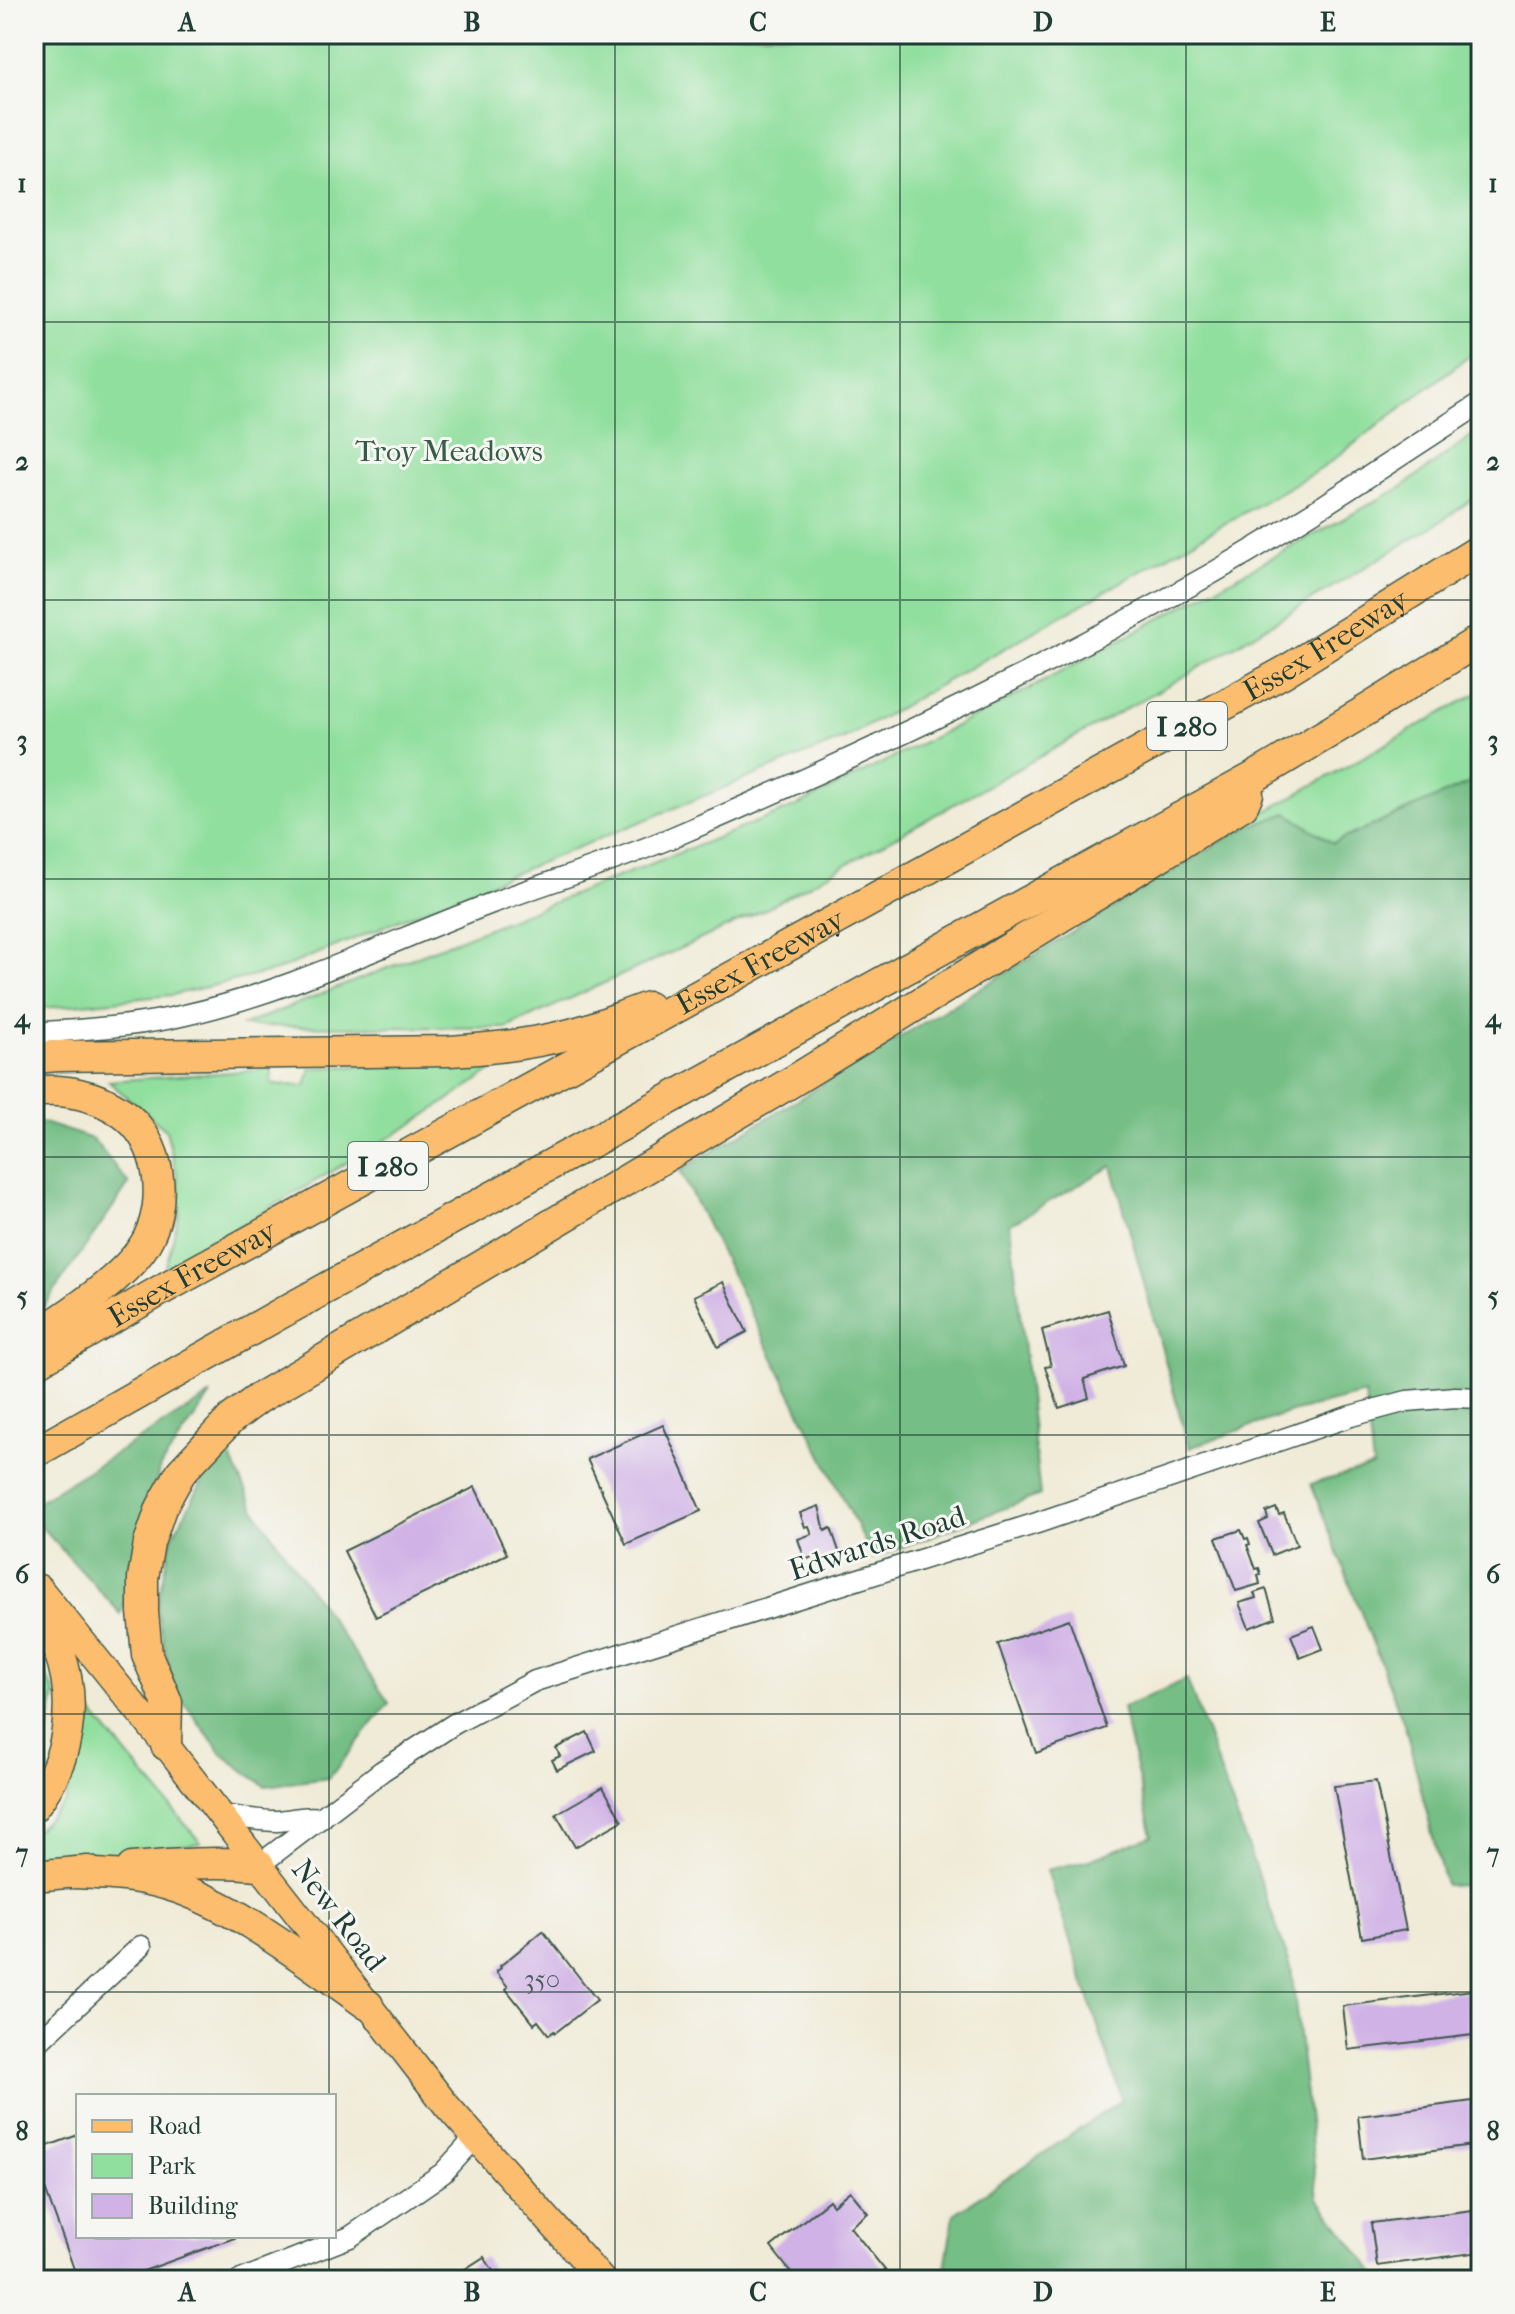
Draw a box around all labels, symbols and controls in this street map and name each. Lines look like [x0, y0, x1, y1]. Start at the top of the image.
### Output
text: A [177, 7, 197, 38]
text: B [464, 7, 481, 38]
text: C [749, 7, 767, 38]
text: D [1033, 7, 1053, 38]
text: E [1320, 7, 1336, 38]
text: 1 [17, 168, 27, 199]
text: 1 [1488, 168, 1498, 199]
park label: Troy Meadows [355, 434, 543, 469]
text: 2 [15, 446, 29, 477]
text: 2 [1486, 446, 1500, 477]
street label: Essex Freeway [1237, 582, 1415, 709]
road number: I 280 [1147, 702, 1227, 750]
text: 3 [17, 725, 27, 756]
text: 3 [1488, 725, 1498, 756]
street label: Essex Freeway [670, 901, 851, 1022]
text: 4 [13, 1003, 31, 1035]
text: 4 [1484, 1003, 1502, 1035]
road number: I 280 [348, 1142, 428, 1190]
street label: Essex Freeway [102, 1213, 283, 1335]
text: 5 [16, 1281, 28, 1312]
text: 5 [1487, 1281, 1499, 1312]
street label: Edwards Road [785, 1498, 970, 1588]
text: 6 [15, 1559, 30, 1590]
text: 6 [1486, 1559, 1501, 1590]
text: 7 [15, 1838, 29, 1869]
text: 7 [1486, 1838, 1500, 1869]
street label: New Road [284, 1852, 394, 1979]
house number: 350 [524, 1964, 560, 1995]
legend [76, 2094, 336, 2238]
text: Road [148, 2112, 202, 2140]
text: 8 [15, 2116, 29, 2147]
text: 8 [1486, 2116, 1500, 2147]
text: Park [148, 2152, 196, 2180]
text: Building [148, 2192, 239, 2220]
text: A [177, 2277, 197, 2308]
text: B [464, 2277, 481, 2308]
text: C [749, 2277, 767, 2308]
text: D [1033, 2277, 1053, 2308]
text: E [1320, 2277, 1336, 2308]

